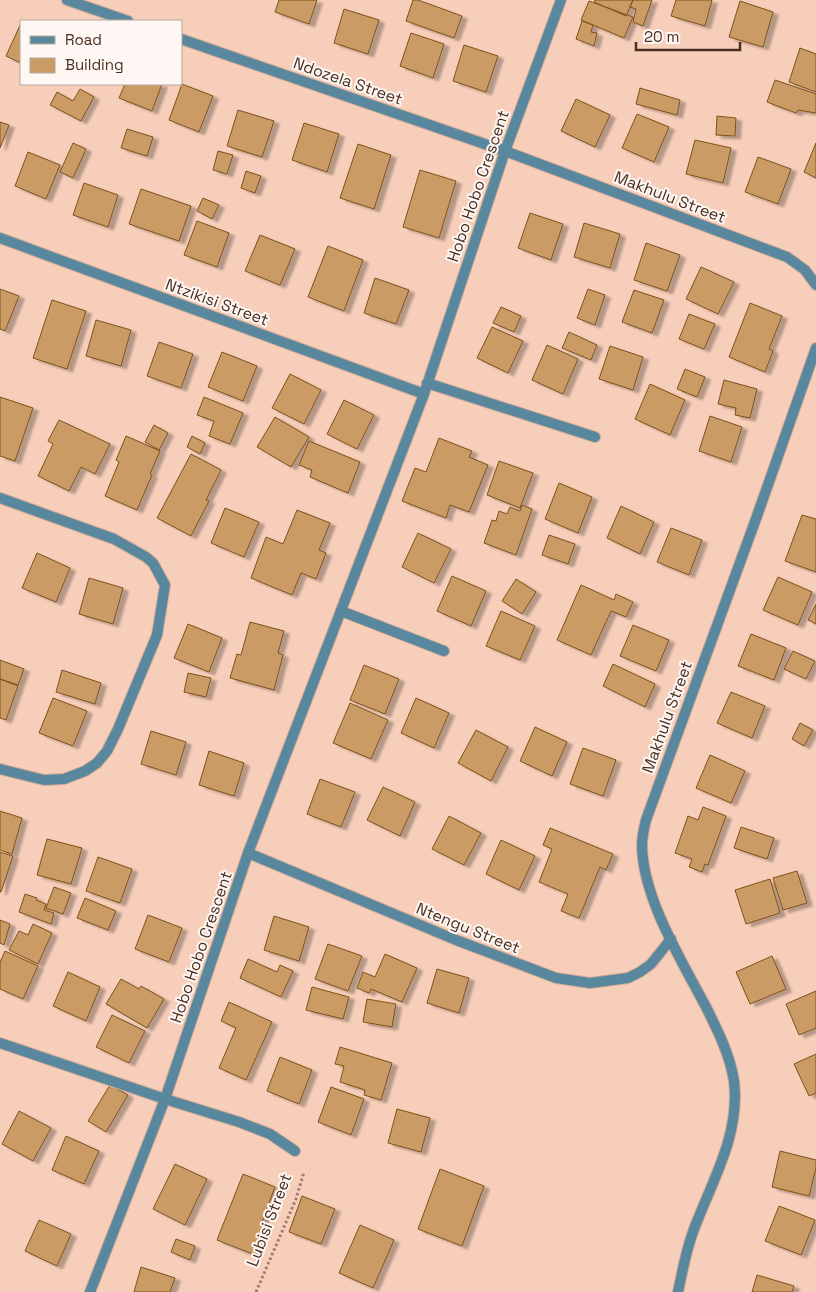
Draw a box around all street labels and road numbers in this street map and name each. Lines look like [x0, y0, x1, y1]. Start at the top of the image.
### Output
street label: Ndozela Street [291, 52, 405, 110]
street label: Hobo Hobo Crescent [442, 107, 514, 265]
street label: Makhulu Street [611, 166, 729, 228]
street label: Ntzikisi Street [163, 274, 271, 330]
street label: Makhulu Street [637, 658, 697, 776]
street label: Hobo Hobo Crescent [165, 868, 237, 1026]
street label: Ntengu Street [413, 898, 523, 958]
street label: Lubisi Street [242, 1170, 296, 1270]

